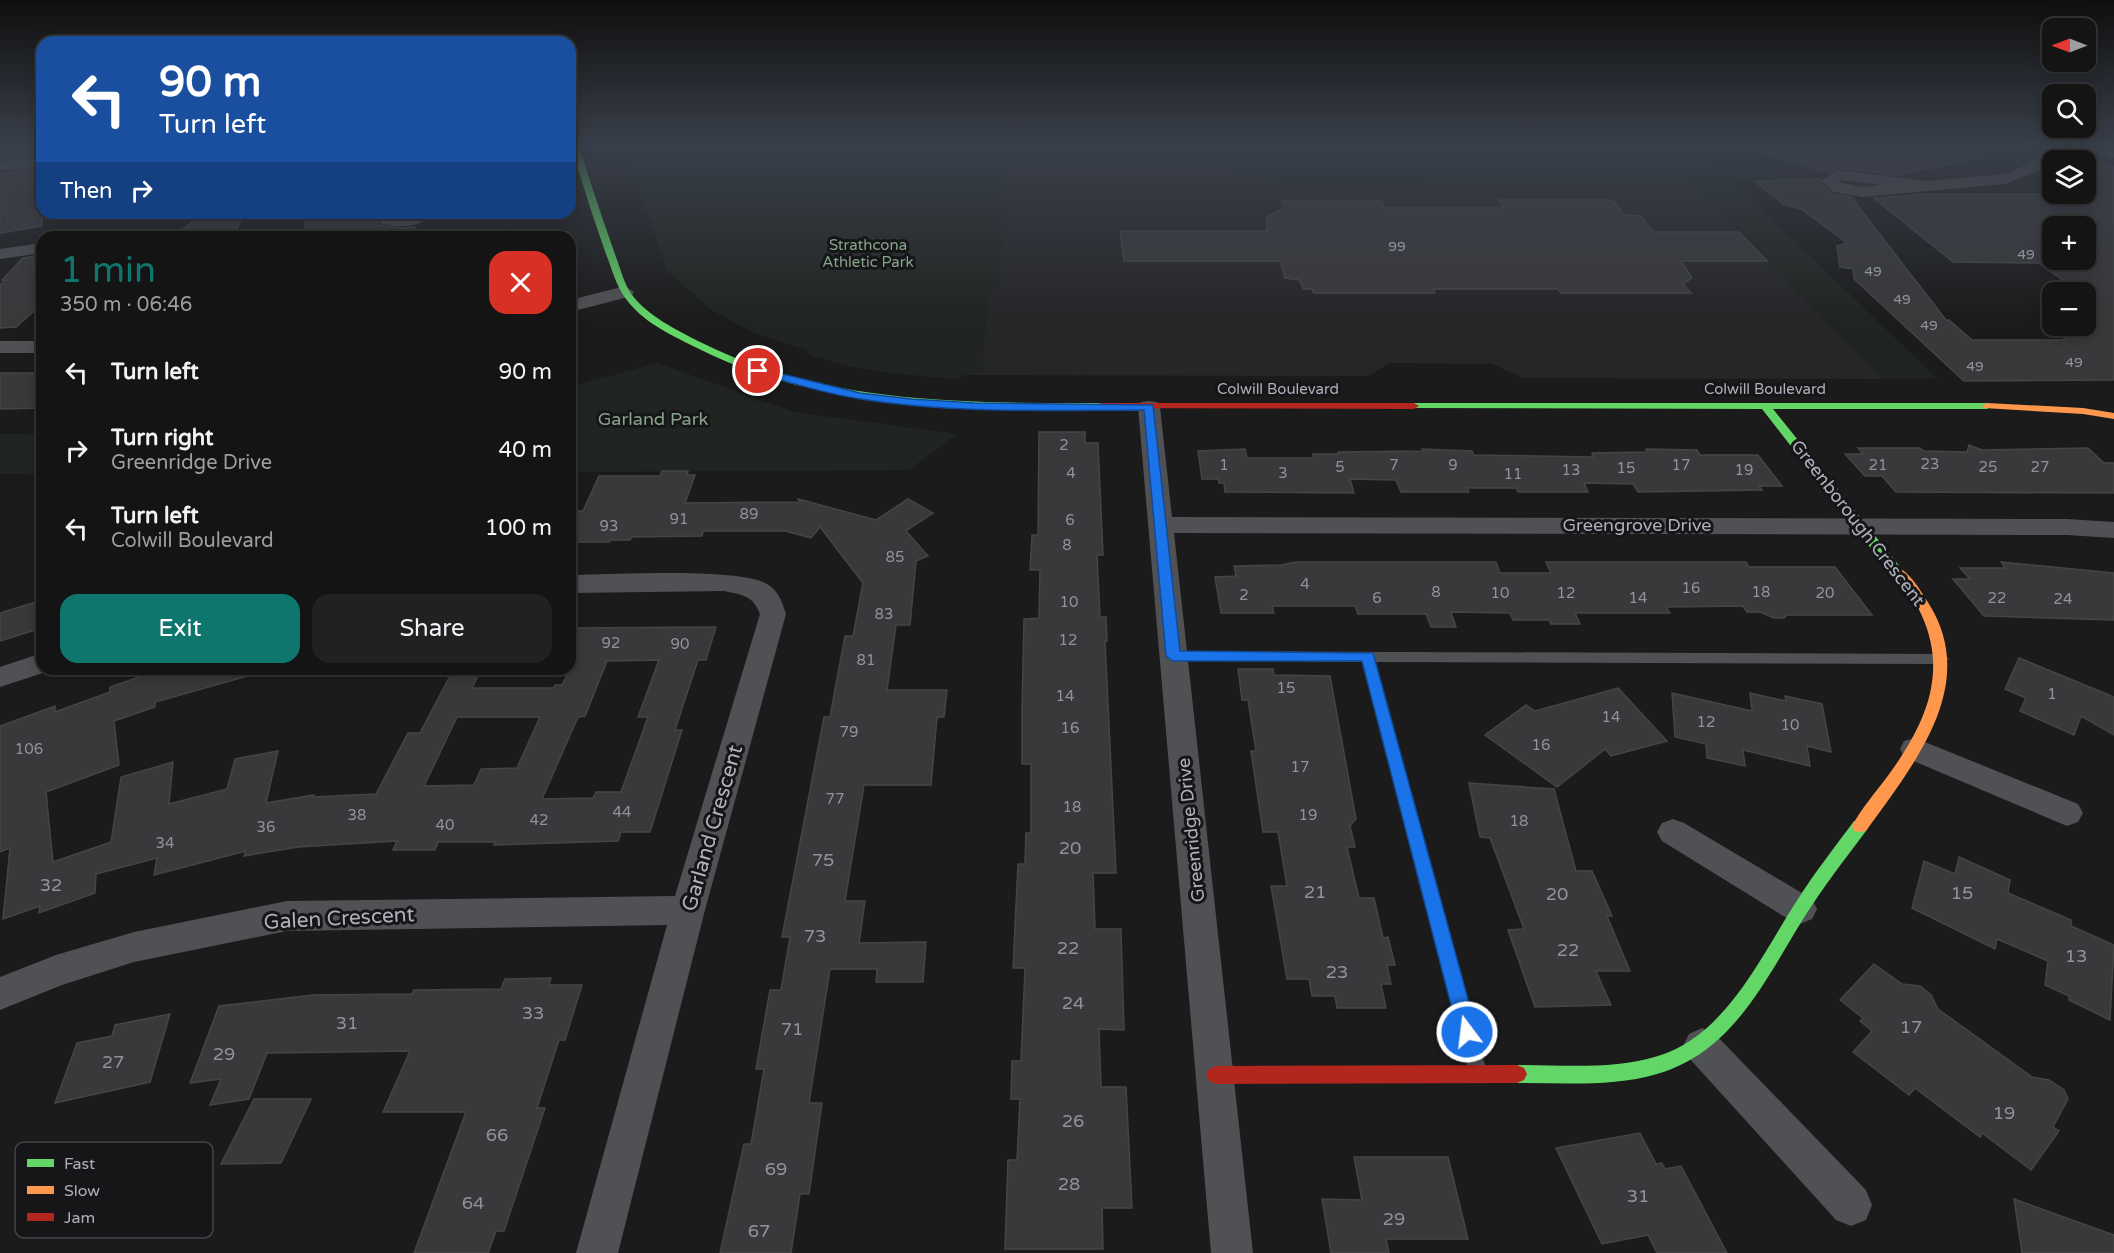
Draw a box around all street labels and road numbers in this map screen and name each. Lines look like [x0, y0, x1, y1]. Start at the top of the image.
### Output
street label: Colwill Boulevard [1217, 380, 1339, 398]
street label: Colwill Boulevard [1704, 380, 1826, 398]
street label: Greenborough Crescent [1786, 436, 1930, 610]
street label: Greengrove Drive [1562, 514, 1712, 536]
street label: Garland Crescent [677, 742, 748, 914]
street label: Greenridge Drive [1172, 757, 1210, 903]
street label: Galen Crescent [263, 902, 415, 935]

